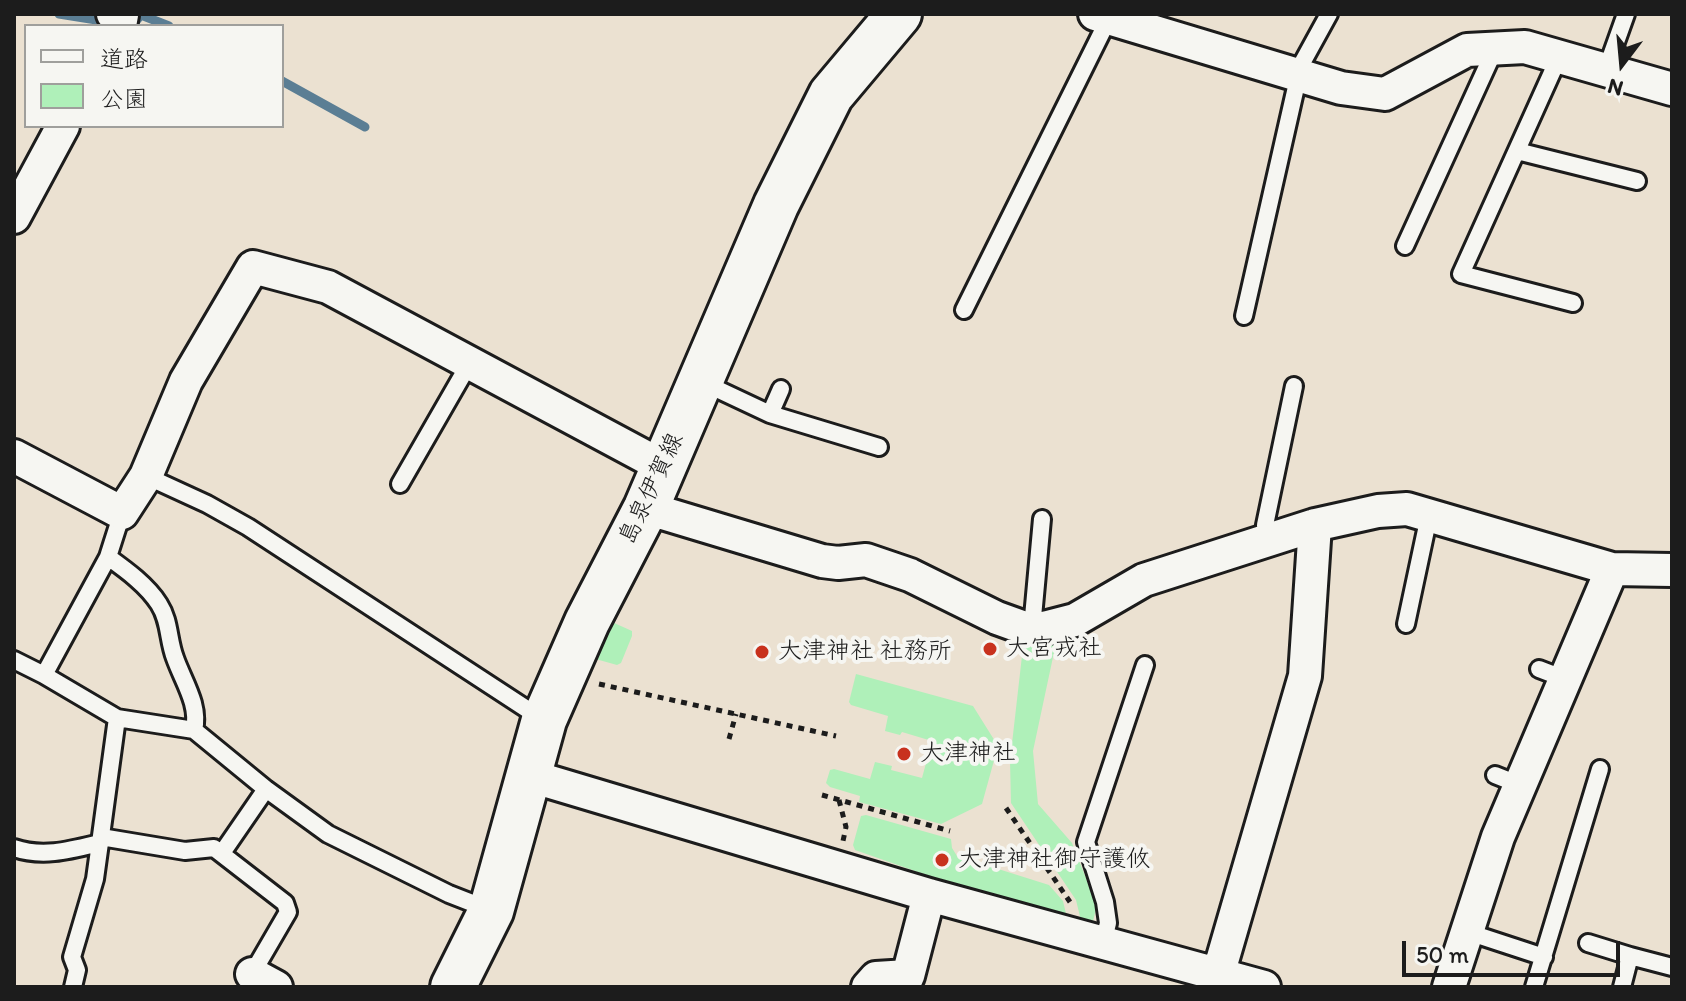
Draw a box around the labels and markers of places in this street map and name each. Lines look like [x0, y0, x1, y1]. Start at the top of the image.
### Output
place label: 大宮戎社 [1006, 635, 1102, 663]
place label: 大津神社 社務所 [778, 638, 951, 666]
marker: 大宮戎社 [981, 640, 999, 658]
marker: 大津神社 社務所 [753, 643, 771, 661]
place label: 大津神社 [920, 740, 1016, 768]
marker: 大津神社 [895, 745, 913, 763]
place label: 大津神社御守護攸 [958, 846, 1150, 874]
marker: 大津神社御守護攸 [933, 851, 951, 869]

